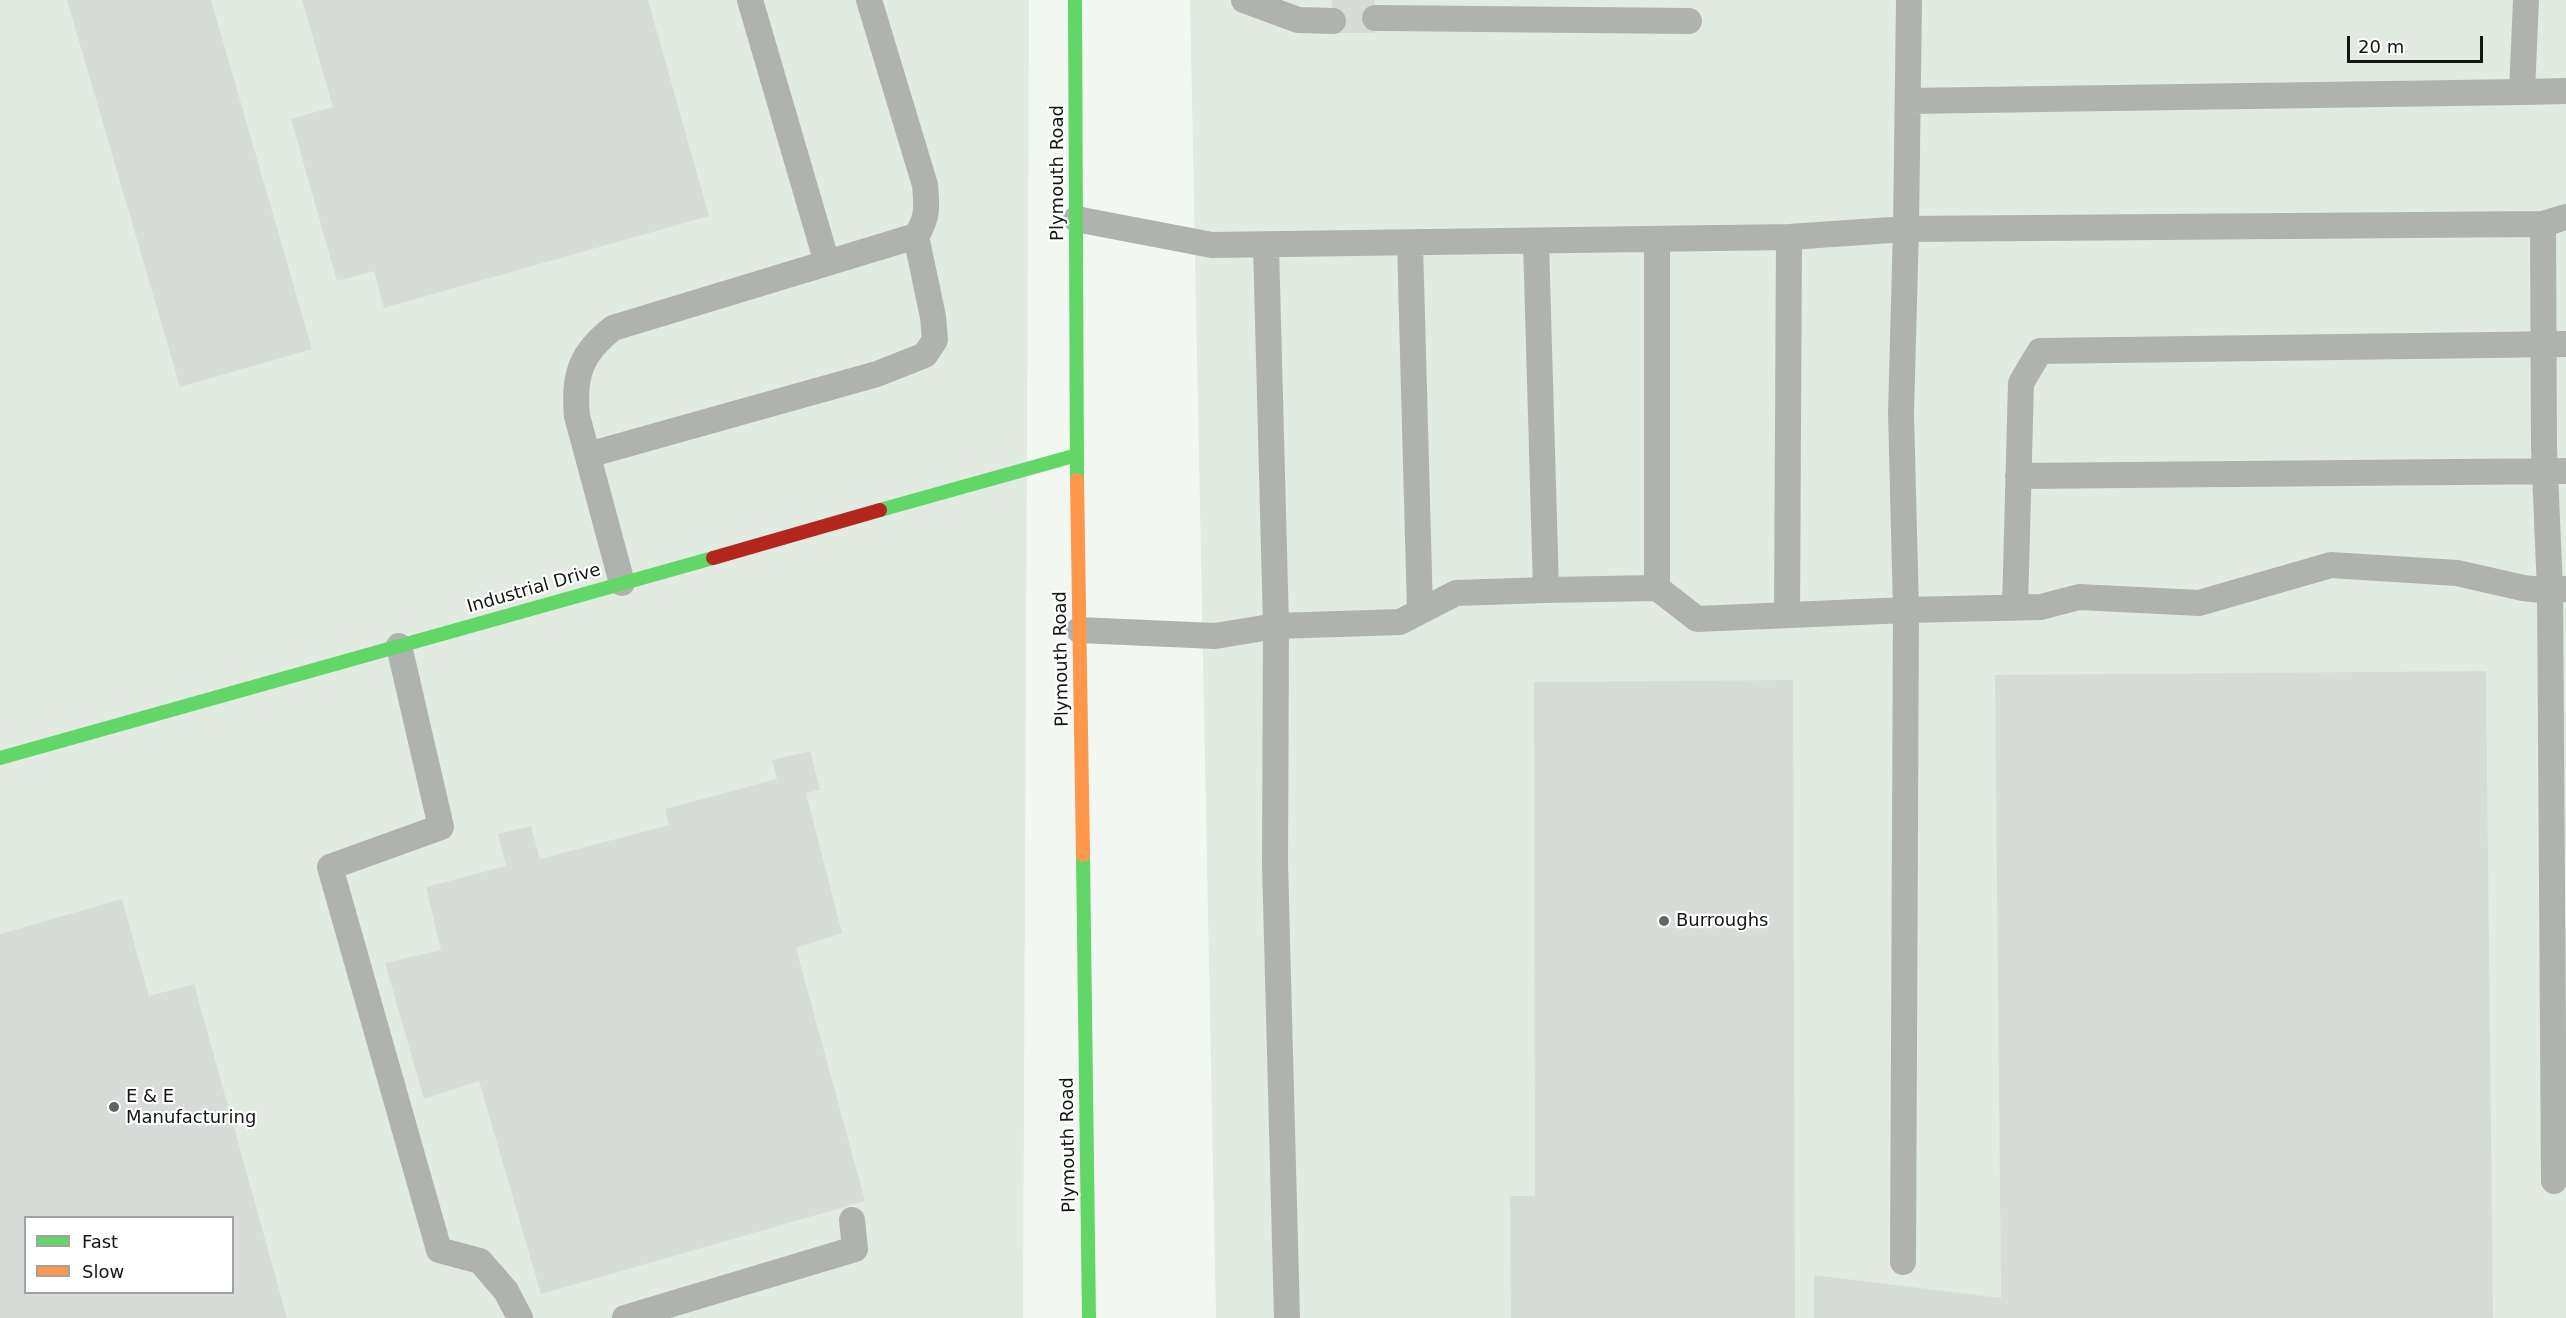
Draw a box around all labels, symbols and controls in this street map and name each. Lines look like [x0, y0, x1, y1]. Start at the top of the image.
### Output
scale bar [2350, 24, 2486, 62]
text: 20 m [2358, 36, 2404, 57]
street label: Plymouth Road [1047, 105, 1069, 241]
street label: Industrial Drive [465, 560, 603, 618]
street label: Plymouth Road [1050, 591, 1074, 727]
place label: Burroughs [1676, 910, 1768, 932]
marker: Burroughs [1657, 914, 1671, 928]
street label: Plymouth Road [1057, 1077, 1081, 1213]
place label: E & E Manufacturing [126, 1086, 256, 1128]
marker: E & E Manufacturing [107, 1100, 121, 1114]
legend [24, 1216, 234, 1294]
text: Fast [82, 1231, 118, 1252]
text: Slow [82, 1261, 124, 1282]

